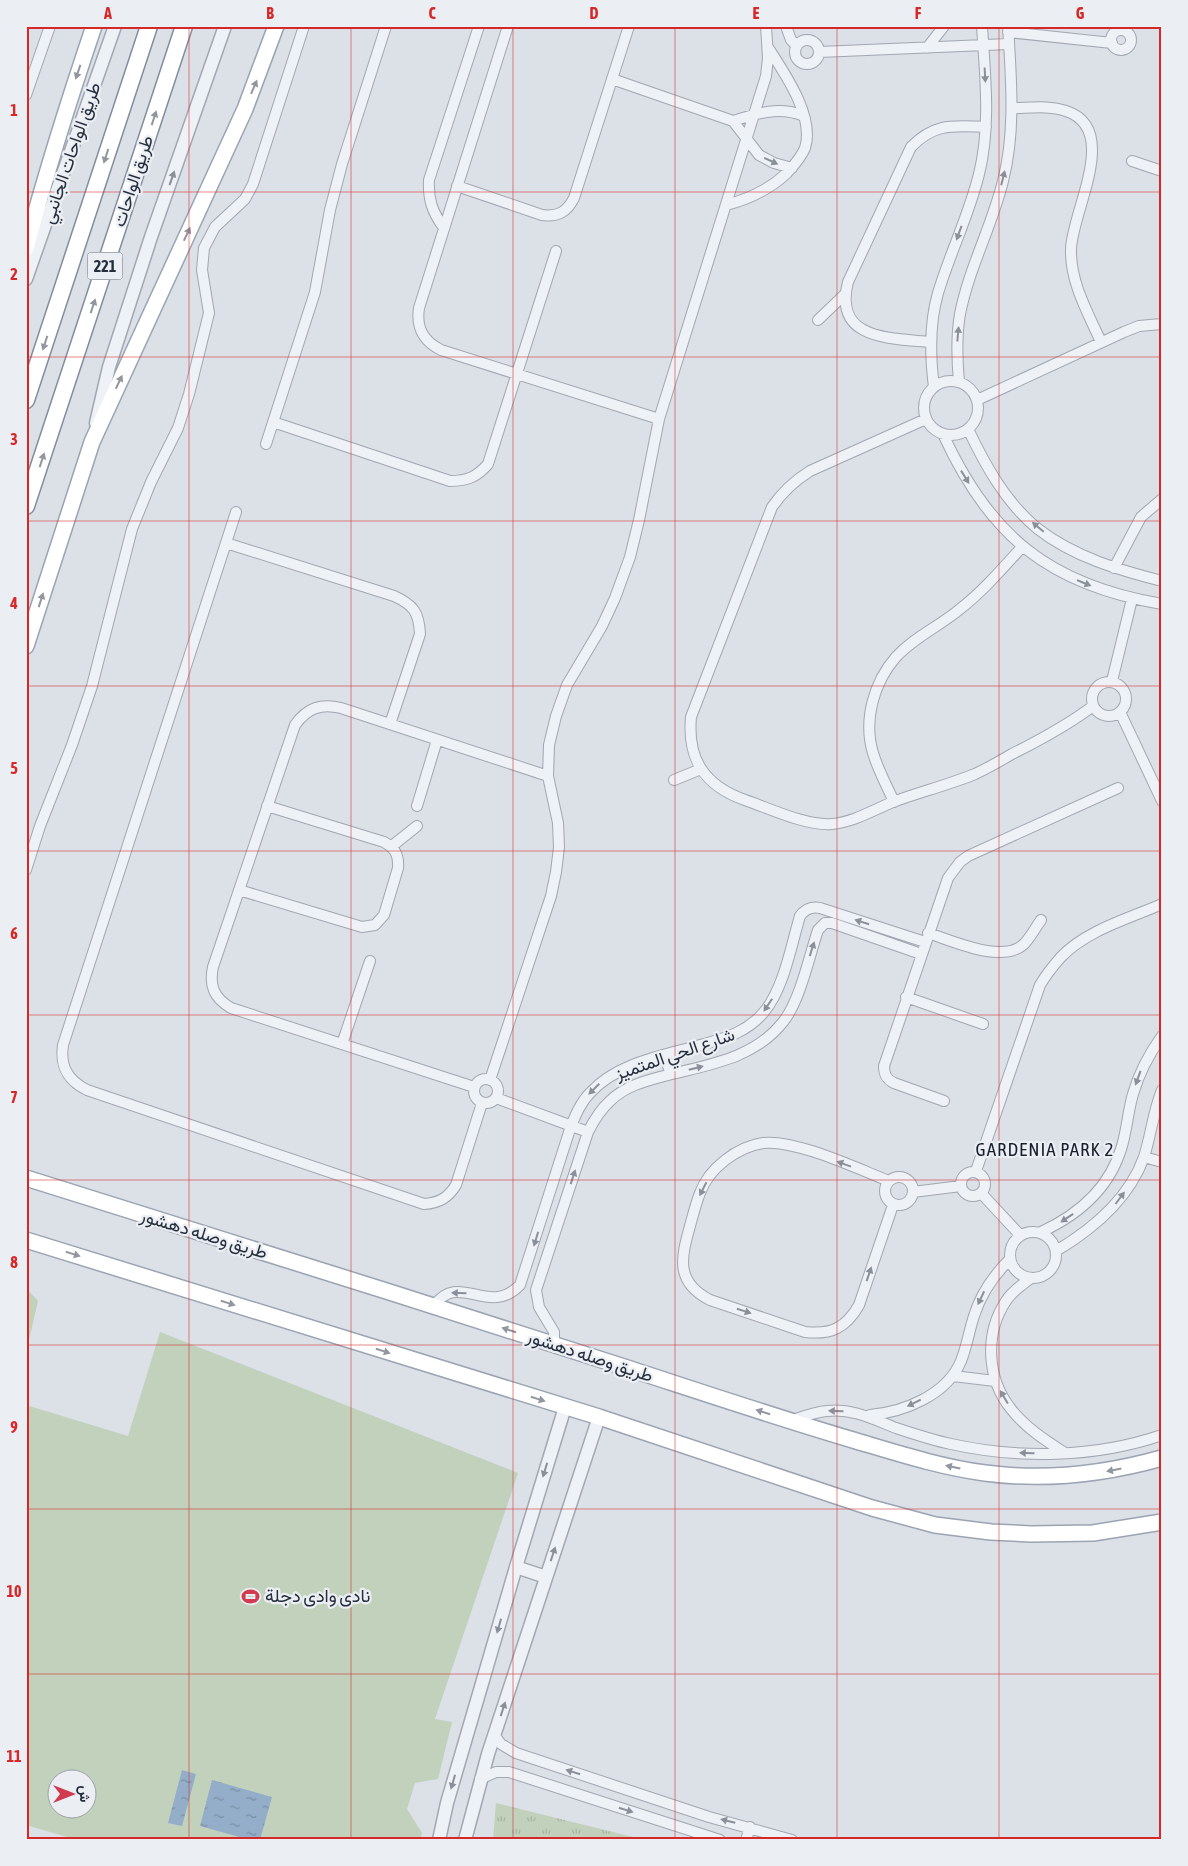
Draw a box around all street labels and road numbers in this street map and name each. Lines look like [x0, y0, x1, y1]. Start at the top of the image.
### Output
street label: طريق الواحات الجانبي [36, 79, 109, 228]
street label: طريق الواحات [108, 133, 158, 229]
road number: 221 [88, 252, 122, 280]
street label: شارع الحي المتميز [611, 1023, 739, 1089]
street label: طريق وصله دهشور [137, 1204, 270, 1264]
street label: طريق وصله دهشور [523, 1325, 656, 1387]

